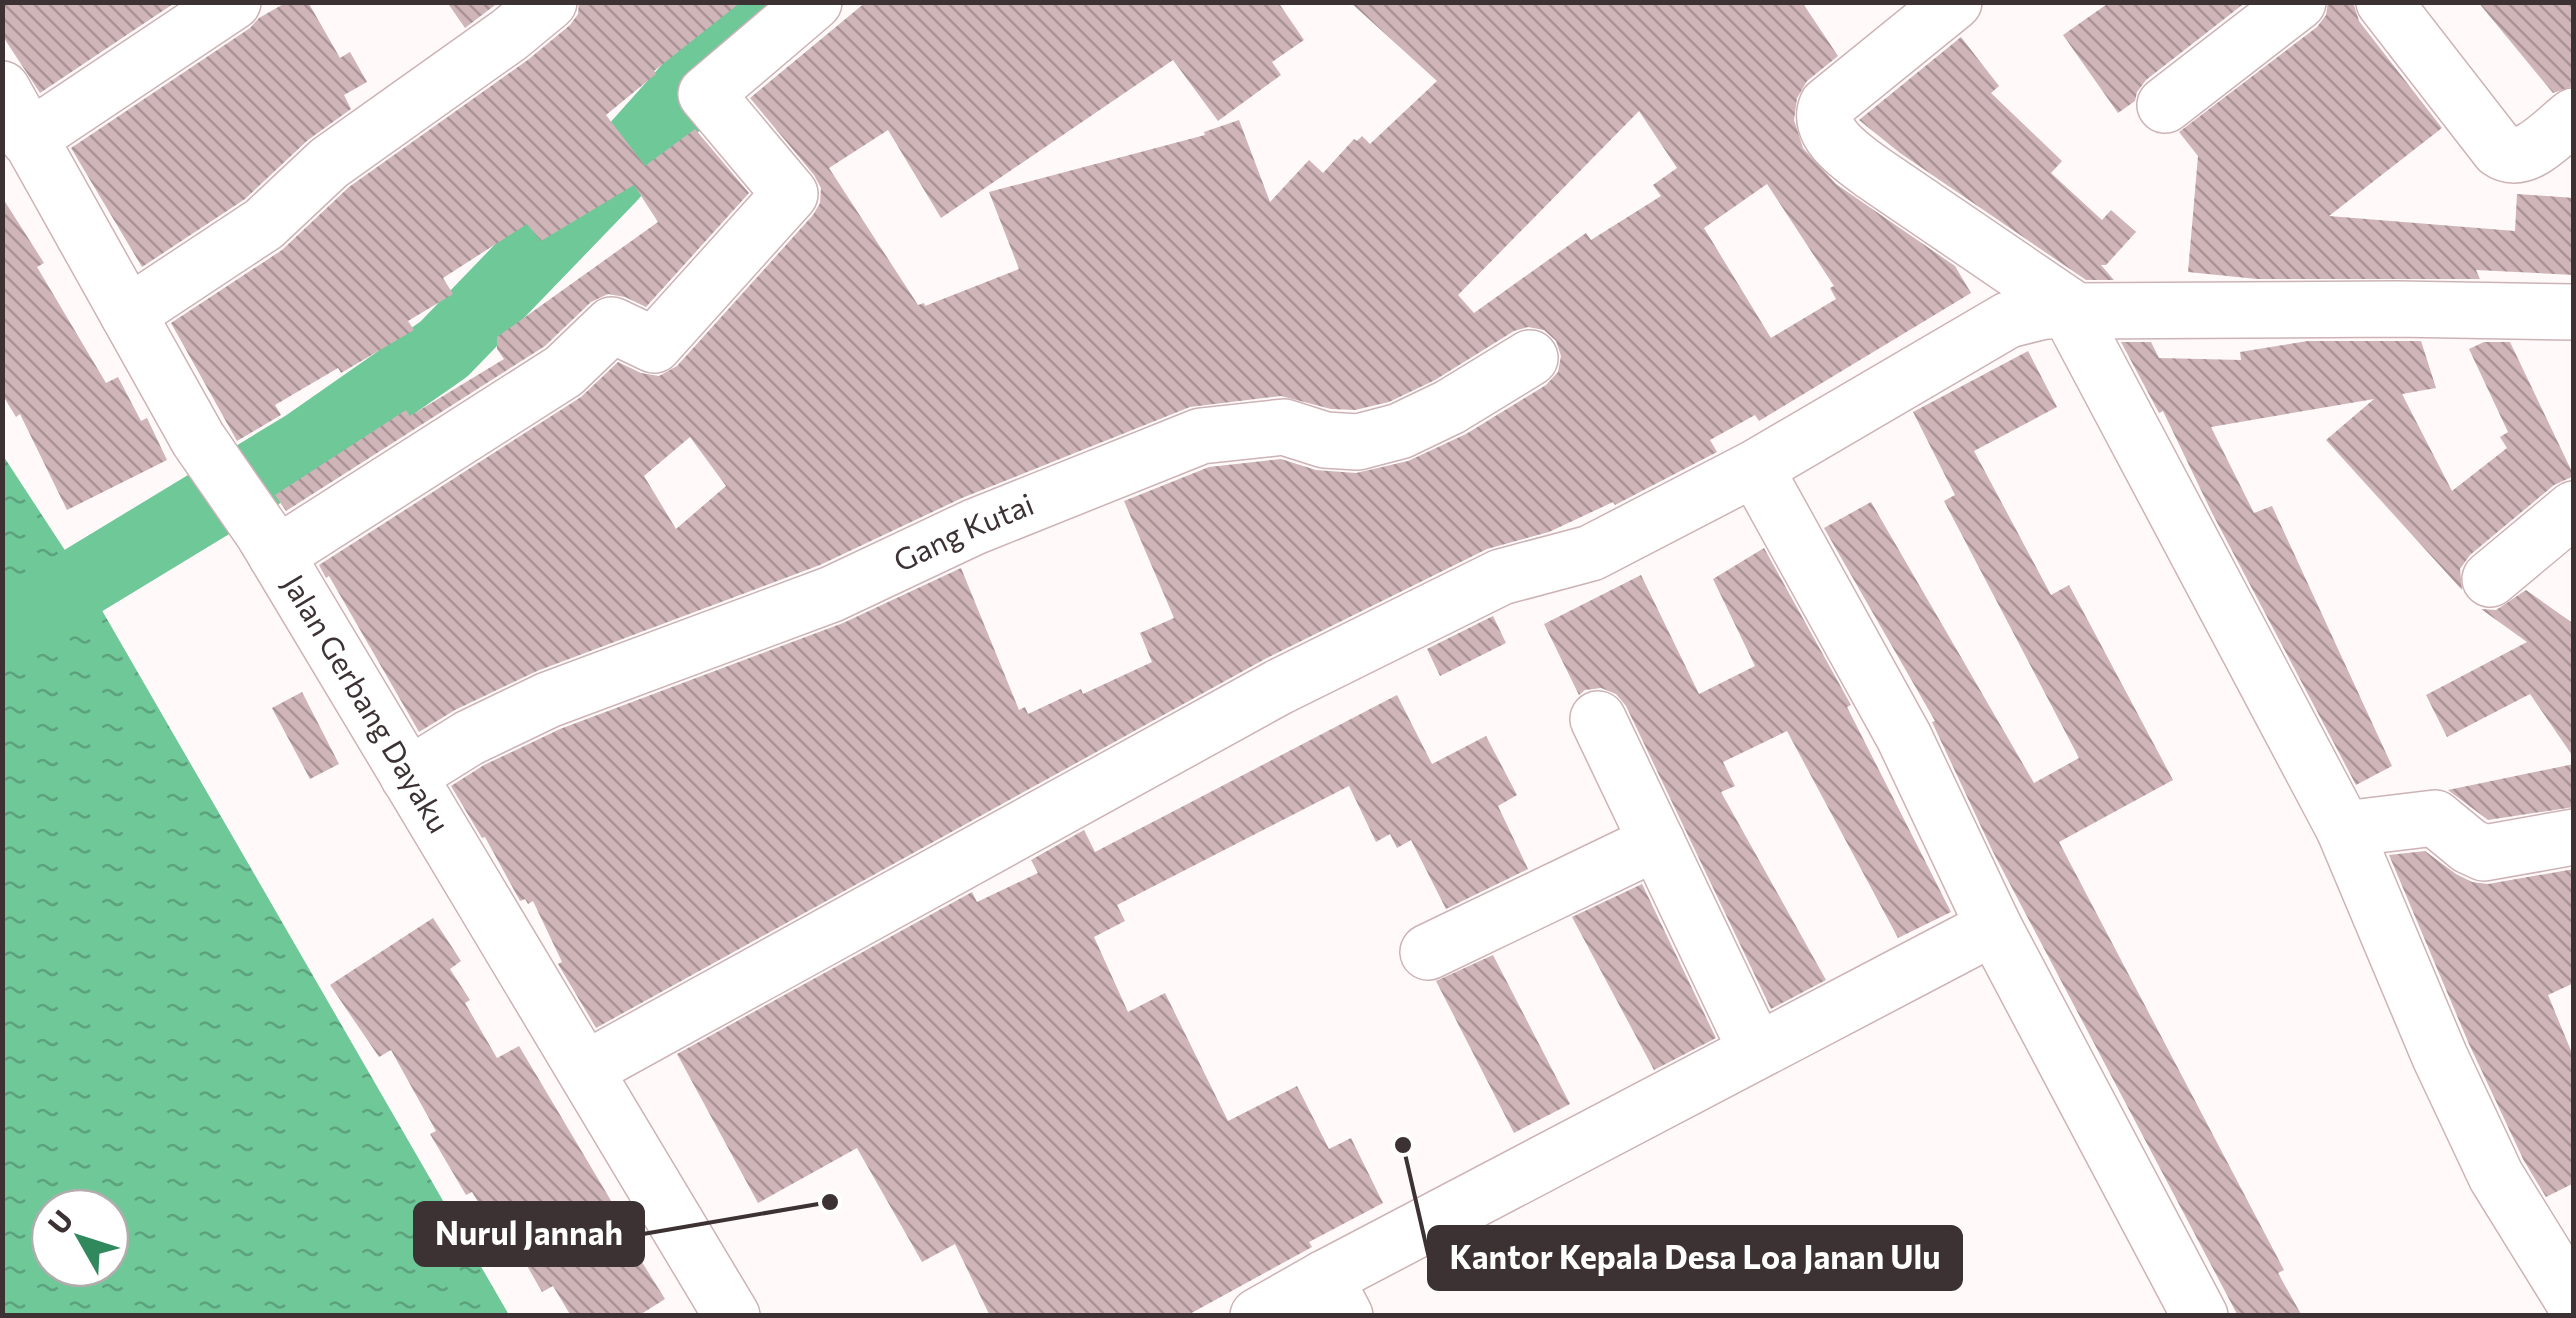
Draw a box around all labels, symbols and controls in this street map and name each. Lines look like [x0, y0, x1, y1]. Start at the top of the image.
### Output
street label: Gang Kutai [887, 484, 1038, 578]
street label: Jalan Gerbang Dayaku [276, 567, 459, 839]
north arrow [30, 1188, 130, 1288]
text: U [40, 1203, 79, 1240]
callout: Nurul Jannah [415, 1203, 643, 1265]
text: Nurul Jannah [435, 1212, 623, 1252]
callout: Kantor Kepala Desa Loa Janan Ulu [1429, 1227, 1961, 1289]
text: Kantor Kepala Desa Loa Janan Ulu [1449, 1236, 1941, 1276]

